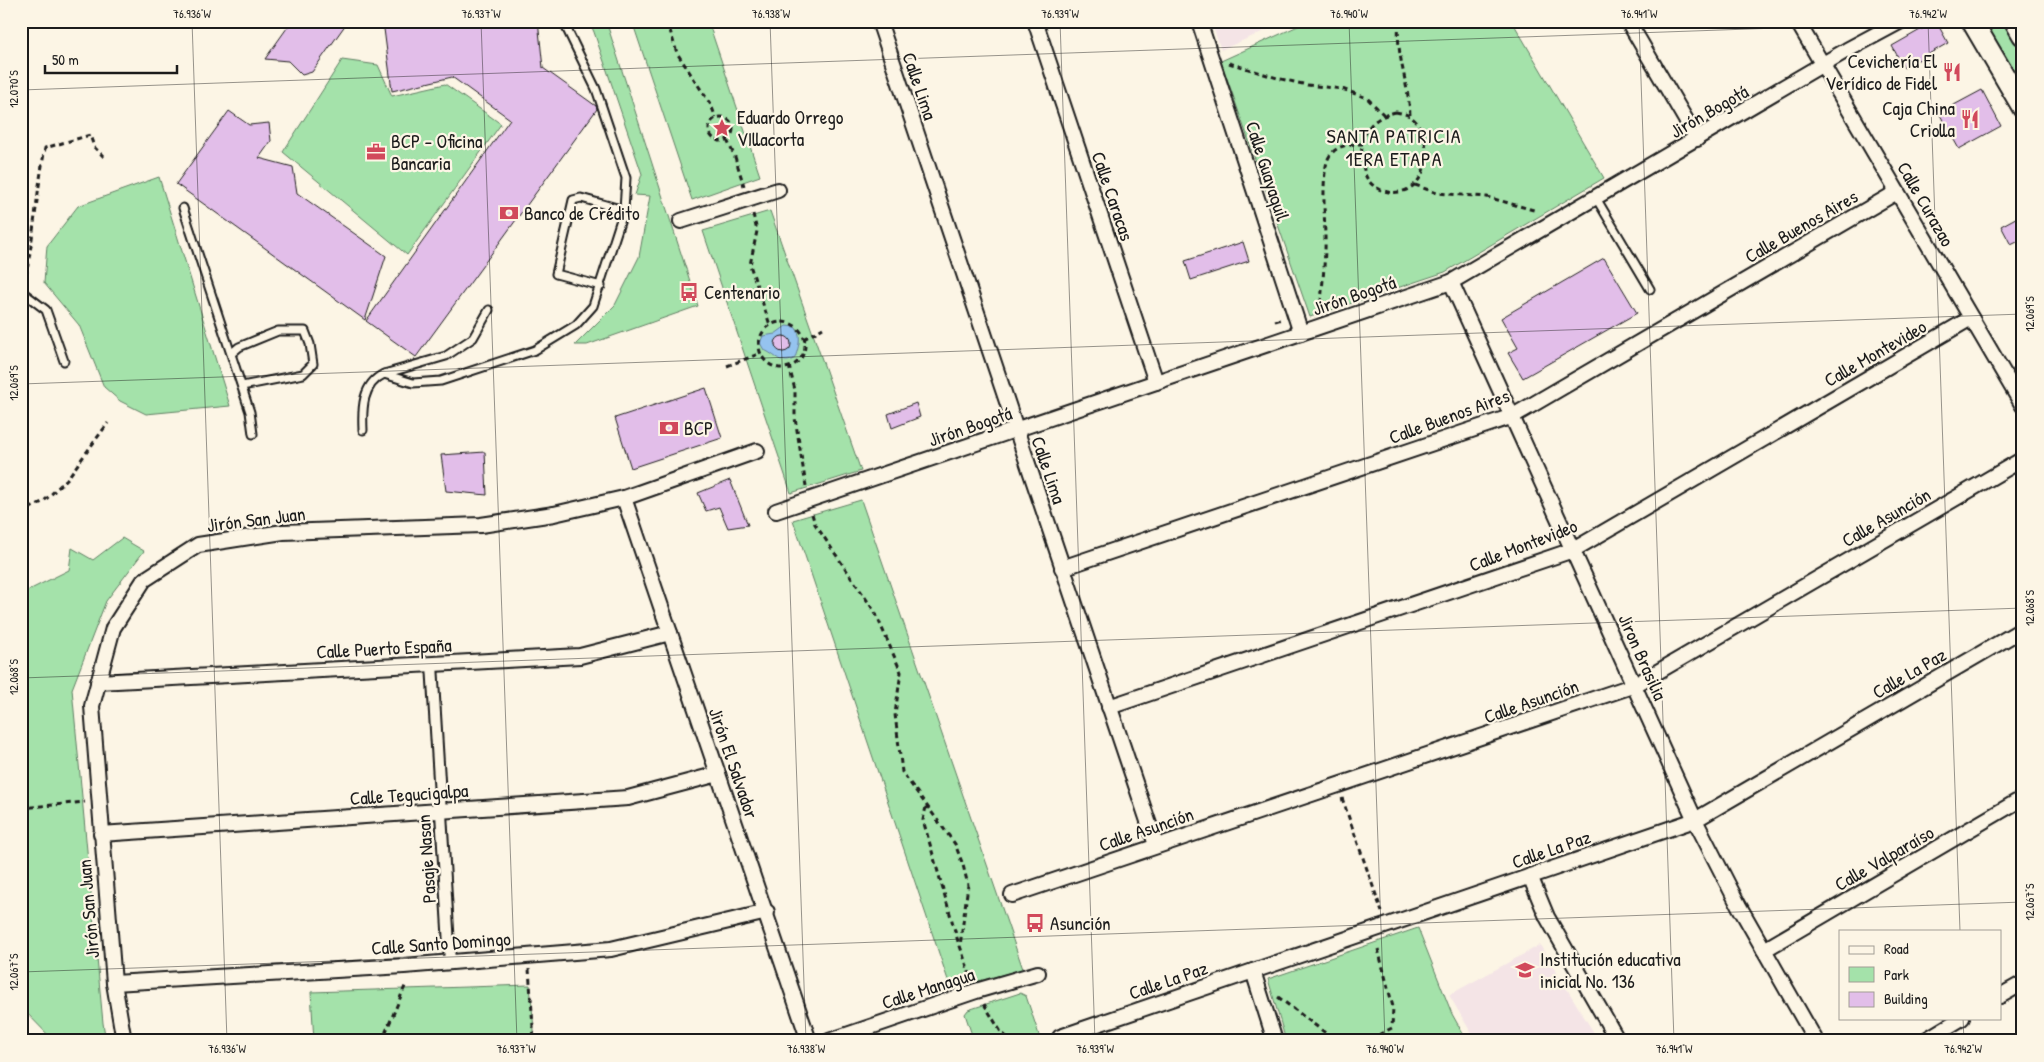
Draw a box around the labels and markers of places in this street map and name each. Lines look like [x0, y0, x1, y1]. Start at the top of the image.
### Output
place label: Cevichería El Verídico de Fidel [1825, 48, 1938, 96]
restaurant icon: Cevichería El Verídico de Fidel [1941, 61, 1963, 83]
place label: Caja China Criolla [1882, 95, 1956, 143]
place label: Eduardo Orrego VIllacorta [737, 104, 844, 152]
restaurant icon: Caja China Criolla [1959, 108, 1981, 130]
place icon: Eduardo Orrego VIllacorta [711, 117, 733, 139]
place label: BCP - Oficina Bancaria [391, 128, 483, 176]
office icon: BCP - Oficina Bancaria [365, 141, 387, 163]
place label: Banco de Crédito [524, 200, 640, 226]
bank icon: Banco de Crédito [498, 202, 520, 224]
place label: Centenario [704, 279, 780, 305]
bus stop icon: Centenario [678, 281, 700, 303]
place label: BCP [684, 415, 713, 441]
bank icon: BCP [658, 417, 680, 439]
place label: Asunción [1050, 910, 1111, 936]
bus stop icon: Asunción [1024, 912, 1046, 934]
place label: Institución educativa inicial No. 136 [1540, 946, 1681, 994]
school or university icon: Institución educativa inicial No. 136 [1514, 959, 1536, 981]

